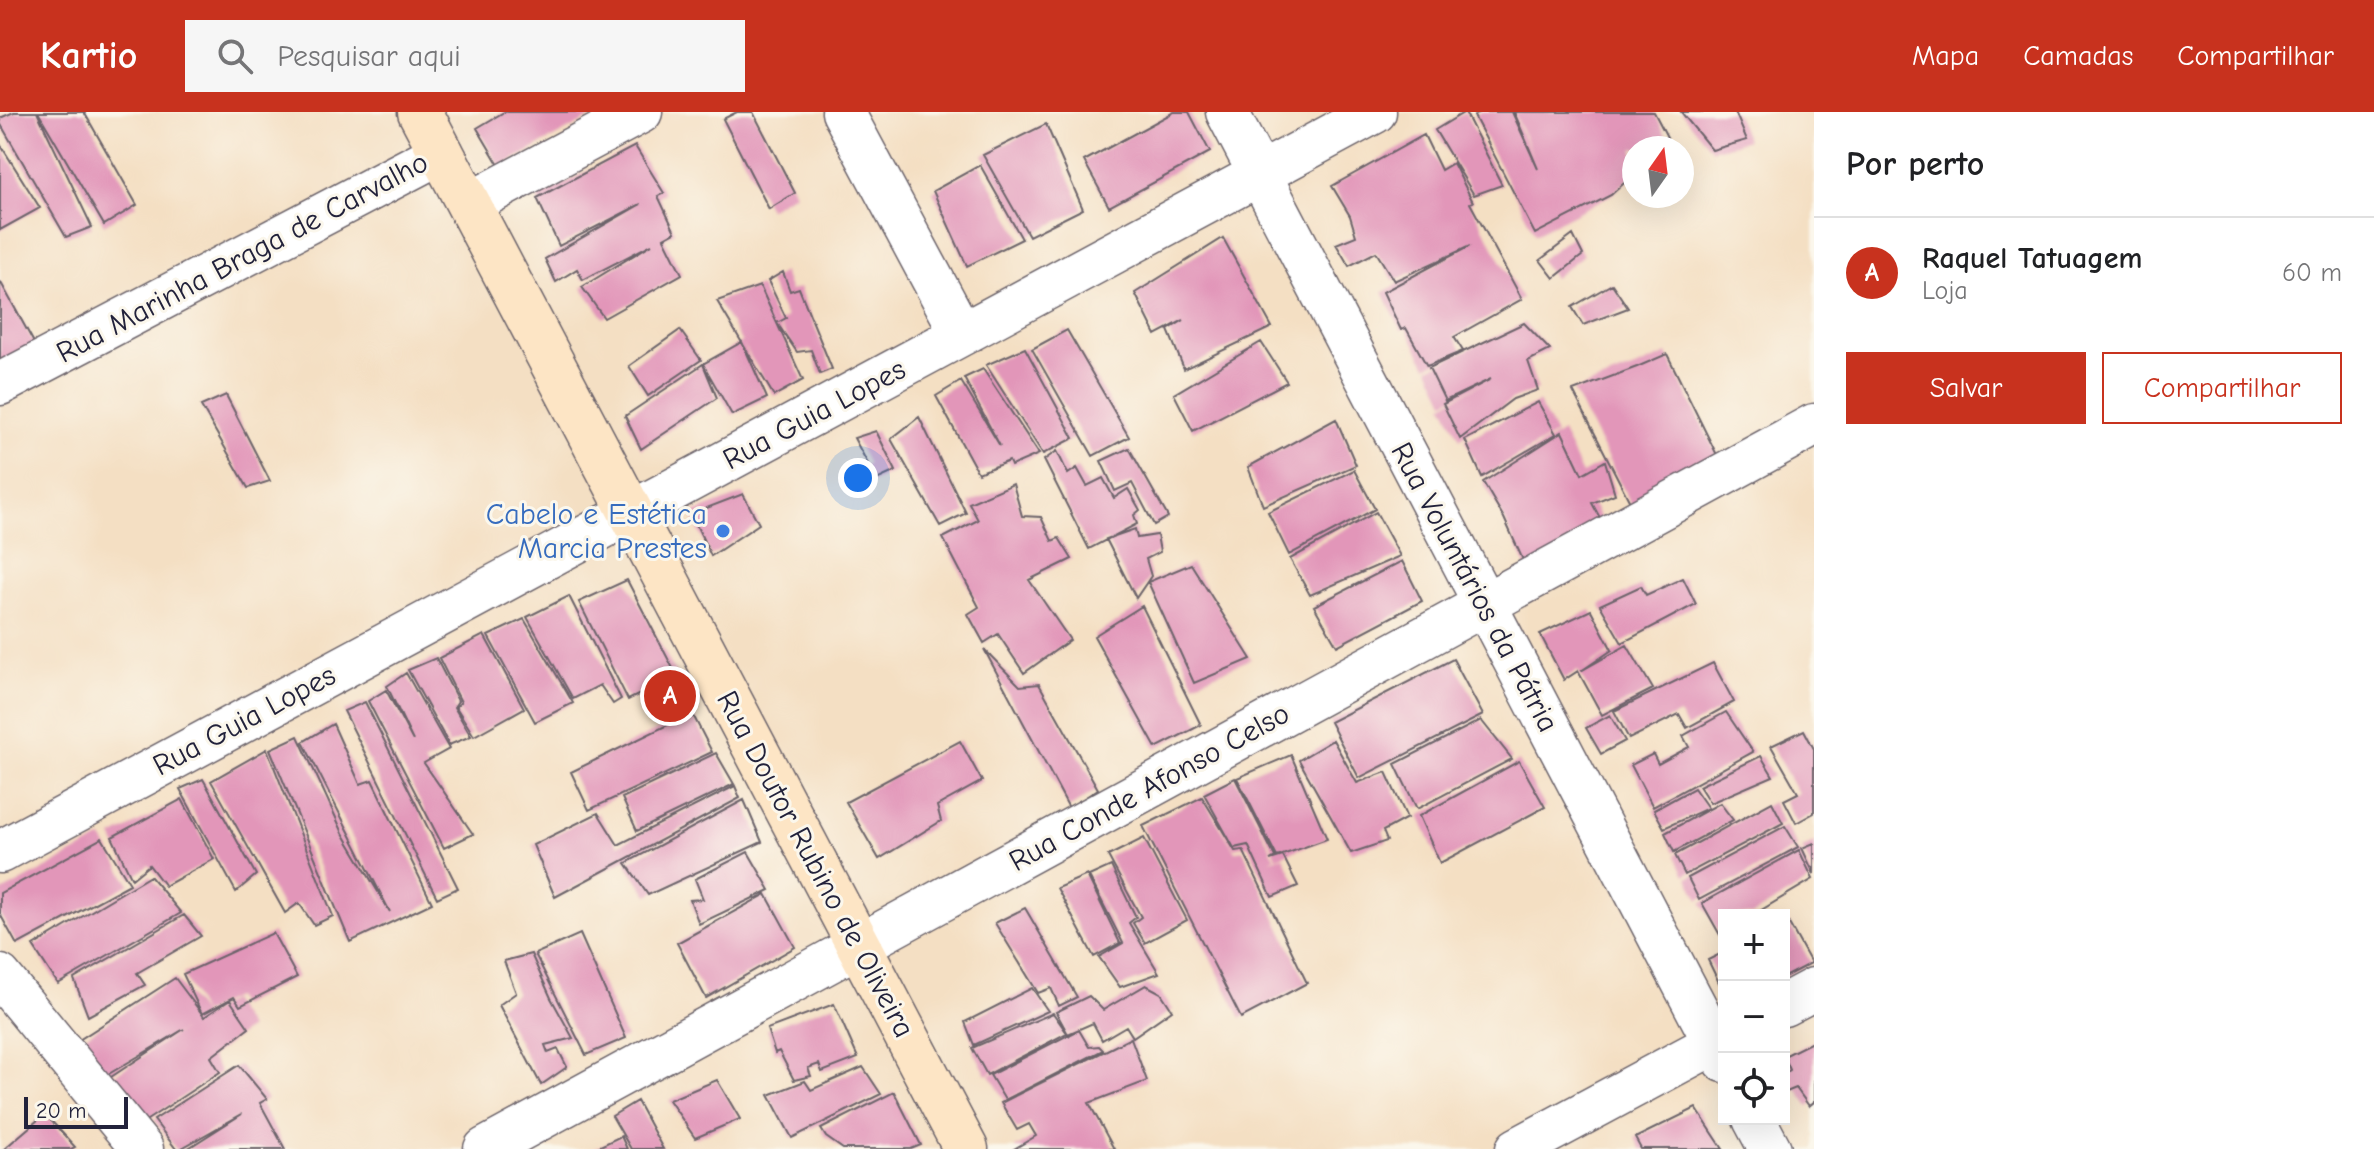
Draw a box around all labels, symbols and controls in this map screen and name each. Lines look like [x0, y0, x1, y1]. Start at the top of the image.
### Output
search box [185, 20, 745, 92]
text: Kartio [40, 34, 137, 78]
icon: search [213, 34, 257, 78]
text: Pesquisar aqui [277, 39, 461, 74]
text: Mapa [1912, 40, 1979, 72]
text: Camadas [2023, 40, 2133, 72]
text: Compartilhar [2177, 40, 2334, 72]
north arrow [1622, 136, 1694, 208]
street label: Rua Marinha Braga de Carvalho [50, 144, 434, 370]
text: Por perto [1846, 144, 1984, 184]
text: Raquel Tatuagem [1922, 241, 2142, 276]
text: A [1865, 258, 1879, 288]
text: 60 m [2282, 258, 2342, 288]
text: Loja [1922, 276, 1968, 306]
street label: Rua Guia Lopes [717, 352, 911, 477]
button: Salvar [1846, 352, 2086, 424]
button: Compartilhar [2102, 352, 2342, 424]
street label: Rua Voluntários da Pátria [1383, 437, 1566, 738]
your location [838, 458, 878, 498]
place label: Cabelo e Estética Marcia Prestes [486, 497, 707, 566]
marker: Cabelo e Estética Marcia Prestes [714, 522, 732, 540]
street label: Rua Guia Lopes [147, 658, 341, 783]
pin: A [644, 666, 696, 726]
street label: Rua Doutor Rubino de Oliveira [709, 685, 922, 1043]
street label: Rua Conde Afonso Celso [1003, 696, 1295, 879]
map controls [1718, 909, 1790, 1125]
button: + [1718, 909, 1790, 981]
button: − [1718, 981, 1790, 1053]
button: locate [1718, 1053, 1790, 1125]
scale bar [24, 1093, 128, 1129]
text: 20 m [36, 1098, 86, 1124]

